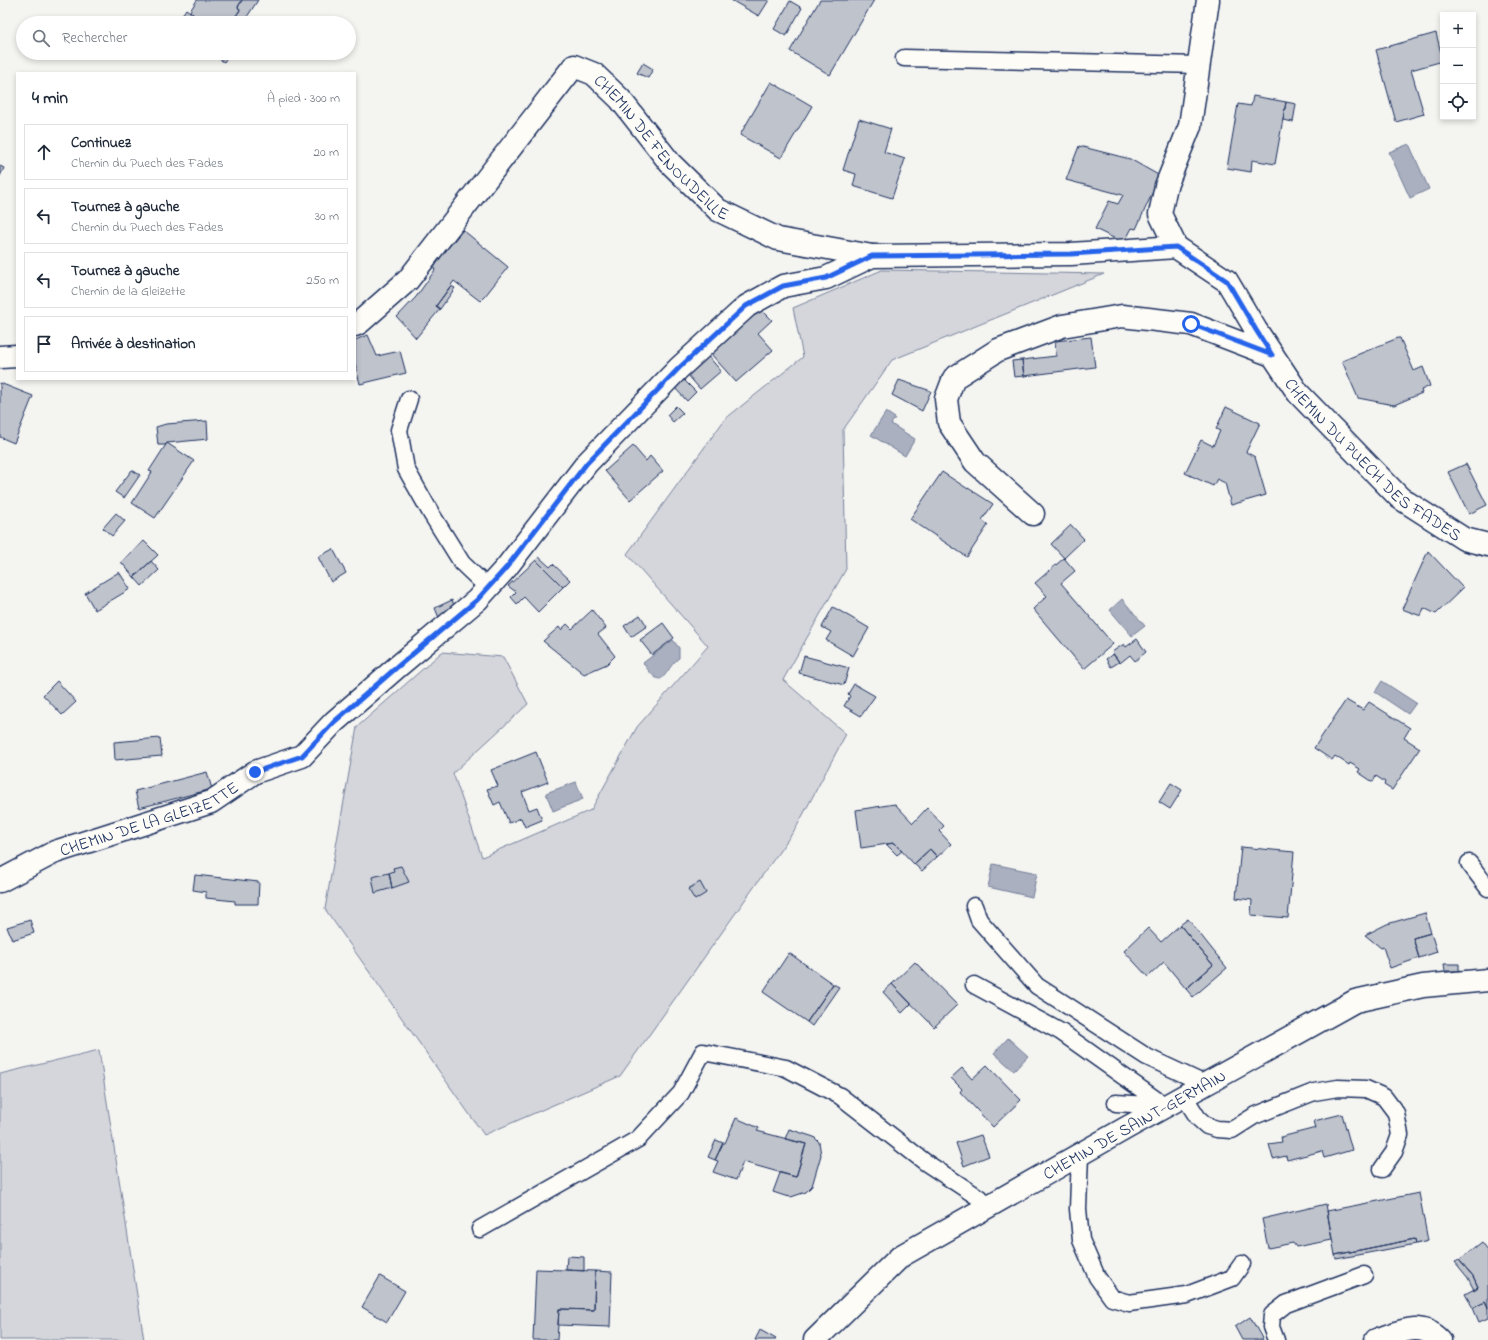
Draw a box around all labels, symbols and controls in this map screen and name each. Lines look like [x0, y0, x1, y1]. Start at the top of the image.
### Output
map controls [1440, 12, 1476, 120]
button: + [1440, 12, 1476, 48]
search box [16, 16, 356, 60]
icon: search [30, 27, 52, 49]
text: Rechercher [62, 27, 127, 49]
button: − [1440, 48, 1476, 84]
street label: CHEMIN DE FENOUDEILLE [587, 69, 733, 227]
button: locate [1440, 84, 1476, 120]
text: 4 min [32, 86, 68, 111]
text: À pied · 300 m [267, 89, 340, 108]
text: Continuez [71, 132, 131, 154]
icon: ahead [33, 141, 55, 163]
text: 20 m [314, 143, 339, 162]
text: Chemin du Puech des Fades [71, 154, 224, 173]
text: Tournez à gauche [71, 196, 179, 218]
icon: left [33, 205, 55, 227]
text: 30 m [315, 207, 339, 226]
text: Chemin du Puech des Fades [71, 218, 224, 237]
text: Tournez à gauche [71, 260, 179, 282]
icon: left [33, 269, 55, 291]
text: 250 m [306, 271, 339, 290]
text: Chemin de la Gleizette [71, 282, 185, 301]
route start [1182, 315, 1200, 333]
icon: arrive [33, 333, 55, 355]
text: Arrivée à destination [71, 333, 196, 355]
street label: CHEMIN DU PUECH DES FADES [1277, 374, 1466, 548]
route end [246, 763, 264, 781]
street label: CHEMIN DE LA GLEIZETTE [57, 776, 244, 864]
street label: CHEMIN DE SAINT-GERMAIN [1039, 1064, 1231, 1187]

